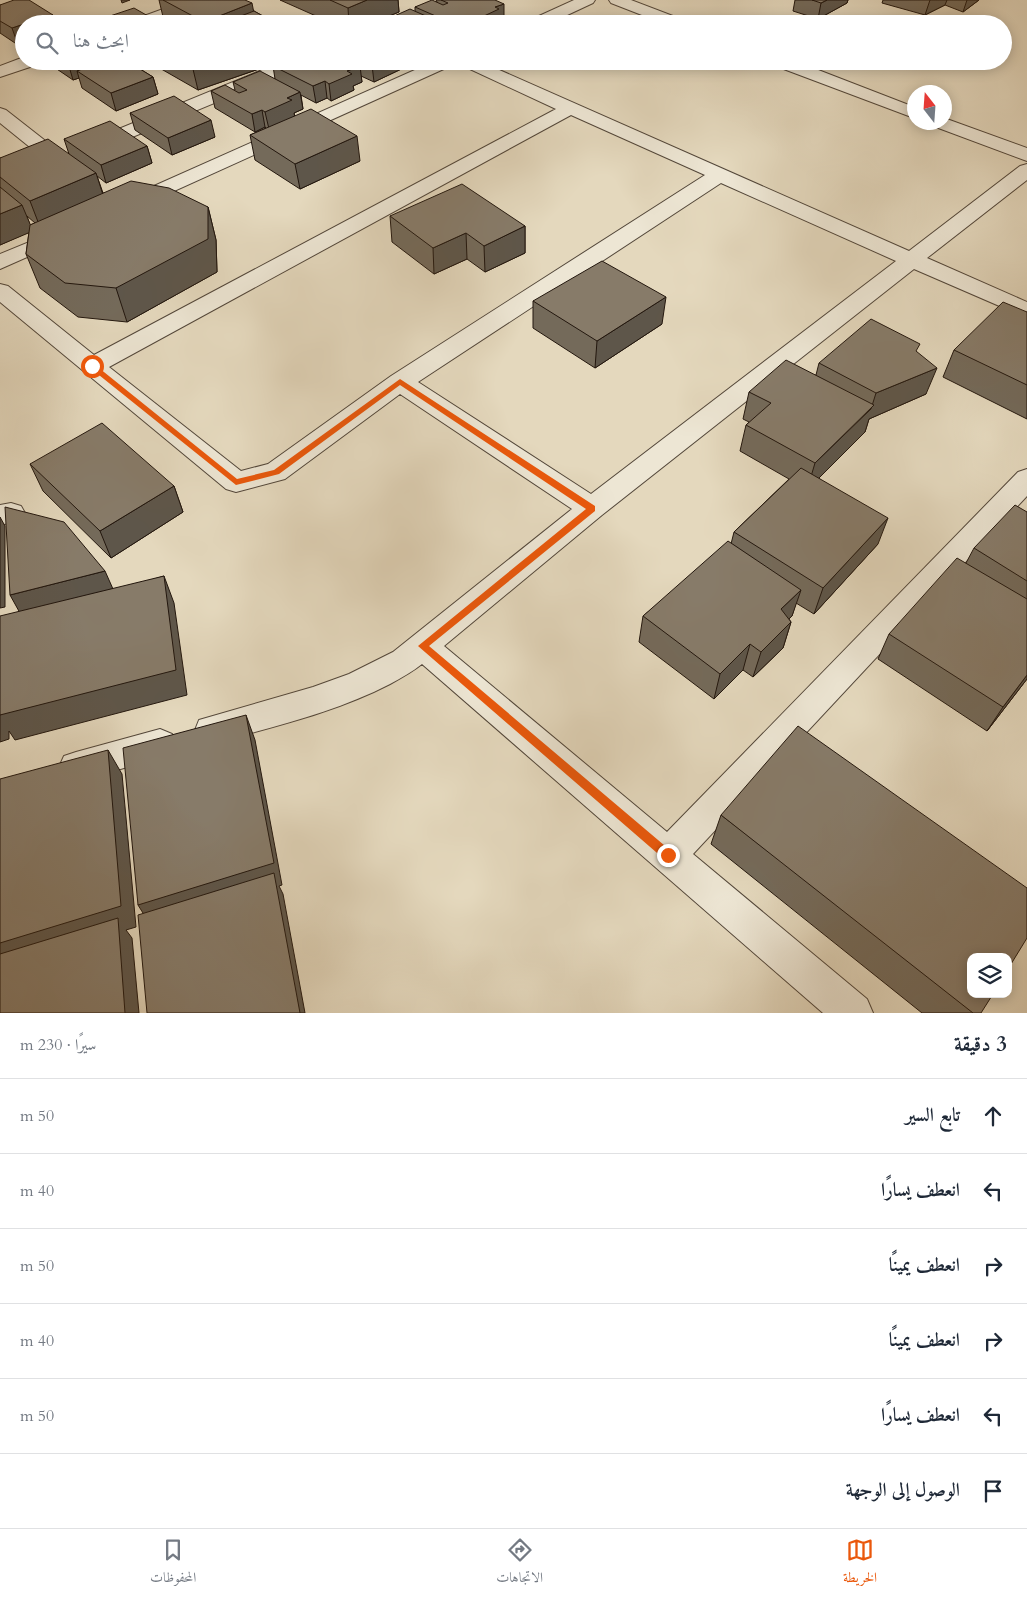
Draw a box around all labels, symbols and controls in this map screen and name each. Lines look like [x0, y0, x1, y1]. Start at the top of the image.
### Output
search box [15, 15, 1012, 70]
text: ابحث هنا [73, 28, 129, 54]
icon: search [33, 29, 61, 57]
north arrow [907, 85, 952, 130]
route start [81, 355, 104, 378]
route end [657, 844, 680, 867]
map controls [967, 953, 1012, 998]
button: layers [967, 953, 1012, 998]
text: 3 دقيقة [954, 1030, 1007, 1059]
text: سيرًا · 230 m [20, 1034, 96, 1056]
text: تابع السير [905, 1102, 960, 1128]
icon: ahead [979, 1102, 1007, 1130]
text: 50 m [20, 1105, 54, 1127]
text: انعطف يسارًا [881, 1177, 960, 1203]
icon: left [979, 1177, 1007, 1205]
text: 40 m [20, 1180, 54, 1202]
text: انعطف يمينًا [889, 1252, 960, 1278]
icon: right [979, 1252, 1007, 1280]
text: 50 m [20, 1255, 54, 1277]
text: انعطف يمينًا [889, 1327, 960, 1353]
icon: right [979, 1327, 1007, 1355]
text: 40 m [20, 1330, 54, 1352]
text: انعطف يسارًا [881, 1402, 960, 1428]
icon: left [979, 1402, 1007, 1430]
text: 50 m [20, 1405, 54, 1427]
text: الوصول إلى الوجهة [846, 1477, 960, 1503]
icon: arrive [979, 1477, 1007, 1505]
tab: المحفوظات [150, 1536, 196, 1591]
tab: الاتجاهات [496, 1536, 543, 1591]
tab: الخريطة [843, 1536, 877, 1591]

